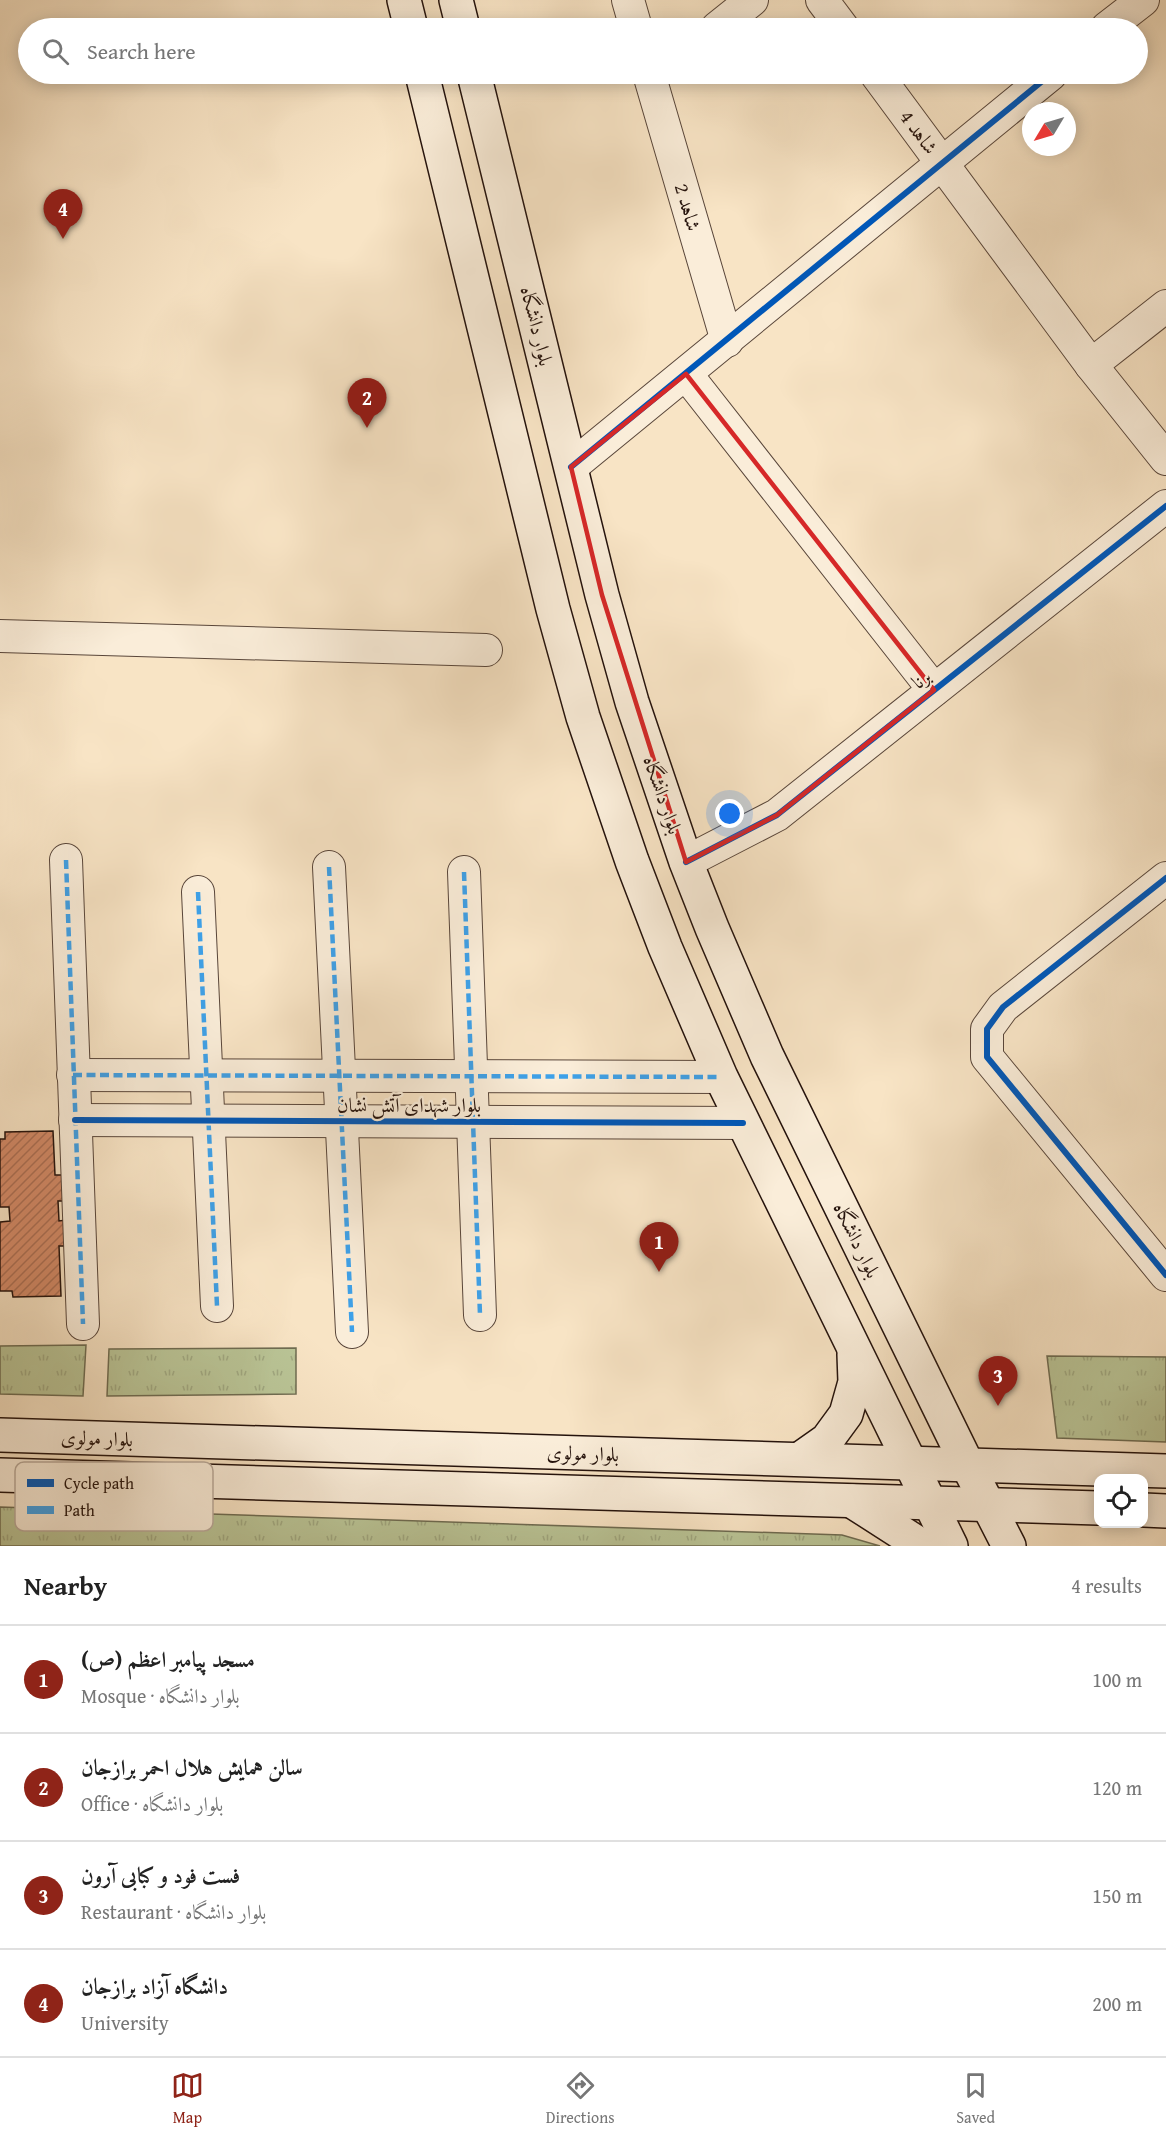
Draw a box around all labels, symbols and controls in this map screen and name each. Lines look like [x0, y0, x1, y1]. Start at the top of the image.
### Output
search box [18, 18, 1148, 84]
icon: search [39, 35, 72, 68]
text: Search here [87, 35, 196, 67]
north arrow [1022, 102, 1076, 156]
street label: شاهد 4 [893, 104, 945, 160]
street label: شاهد 2 [668, 180, 709, 234]
pin: 4 [44, 190, 82, 239]
street label: بلوار دانشگاه [514, 283, 561, 369]
pin: 2 [348, 378, 386, 428]
street label: برنا [905, 661, 937, 696]
street label: بلوار دانشگاه [637, 752, 690, 838]
your location [715, 799, 744, 828]
street label: بلوار شهدای آتش نشان [337, 1090, 481, 1119]
street label: بلوار دانشگاه [827, 1197, 888, 1283]
pin: 1 [640, 1222, 678, 1272]
pin: 3 [978, 1356, 1018, 1406]
street label: بلوار مولوی [60, 1422, 134, 1453]
street label: بلوار مولوی [546, 1437, 620, 1468]
legend [15, 1462, 213, 1531]
text: Cycle path [64, 1471, 134, 1495]
map controls [1094, 1474, 1148, 1528]
button: locate [1094, 1474, 1148, 1528]
text: Path [64, 1498, 95, 1522]
text: Nearby [24, 1566, 107, 1605]
text: 4 results [1071, 1571, 1142, 1600]
text: مسجد پیامبر اعظم (ص) [81, 1643, 255, 1675]
text: 1 [38, 1665, 49, 1694]
text: 100 m [1092, 1665, 1142, 1694]
text: Mosque · بلوار دانشگاه [81, 1681, 240, 1710]
text: سالن همایش هلال احمر برازجان [81, 1751, 303, 1783]
text: 2 [38, 1773, 49, 1802]
text: 120 m [1092, 1773, 1142, 1802]
text: Office · بلوار دانشگاه [81, 1789, 223, 1818]
text: فست فود و کبابی آرون [81, 1859, 240, 1891]
text: 3 [38, 1881, 49, 1910]
text: 150 m [1092, 1881, 1142, 1910]
text: Restaurant · بلوار دانشگاه [81, 1897, 266, 1926]
text: دانشگاه آزاد برازجان [81, 1970, 228, 2002]
text: 4 [38, 1989, 49, 2018]
text: 200 m [1092, 1989, 1142, 2018]
text: University [81, 2008, 169, 2037]
tab: Map [171, 2069, 204, 2129]
tab: Directions [546, 2069, 615, 2129]
tab: Saved [956, 2069, 995, 2129]

